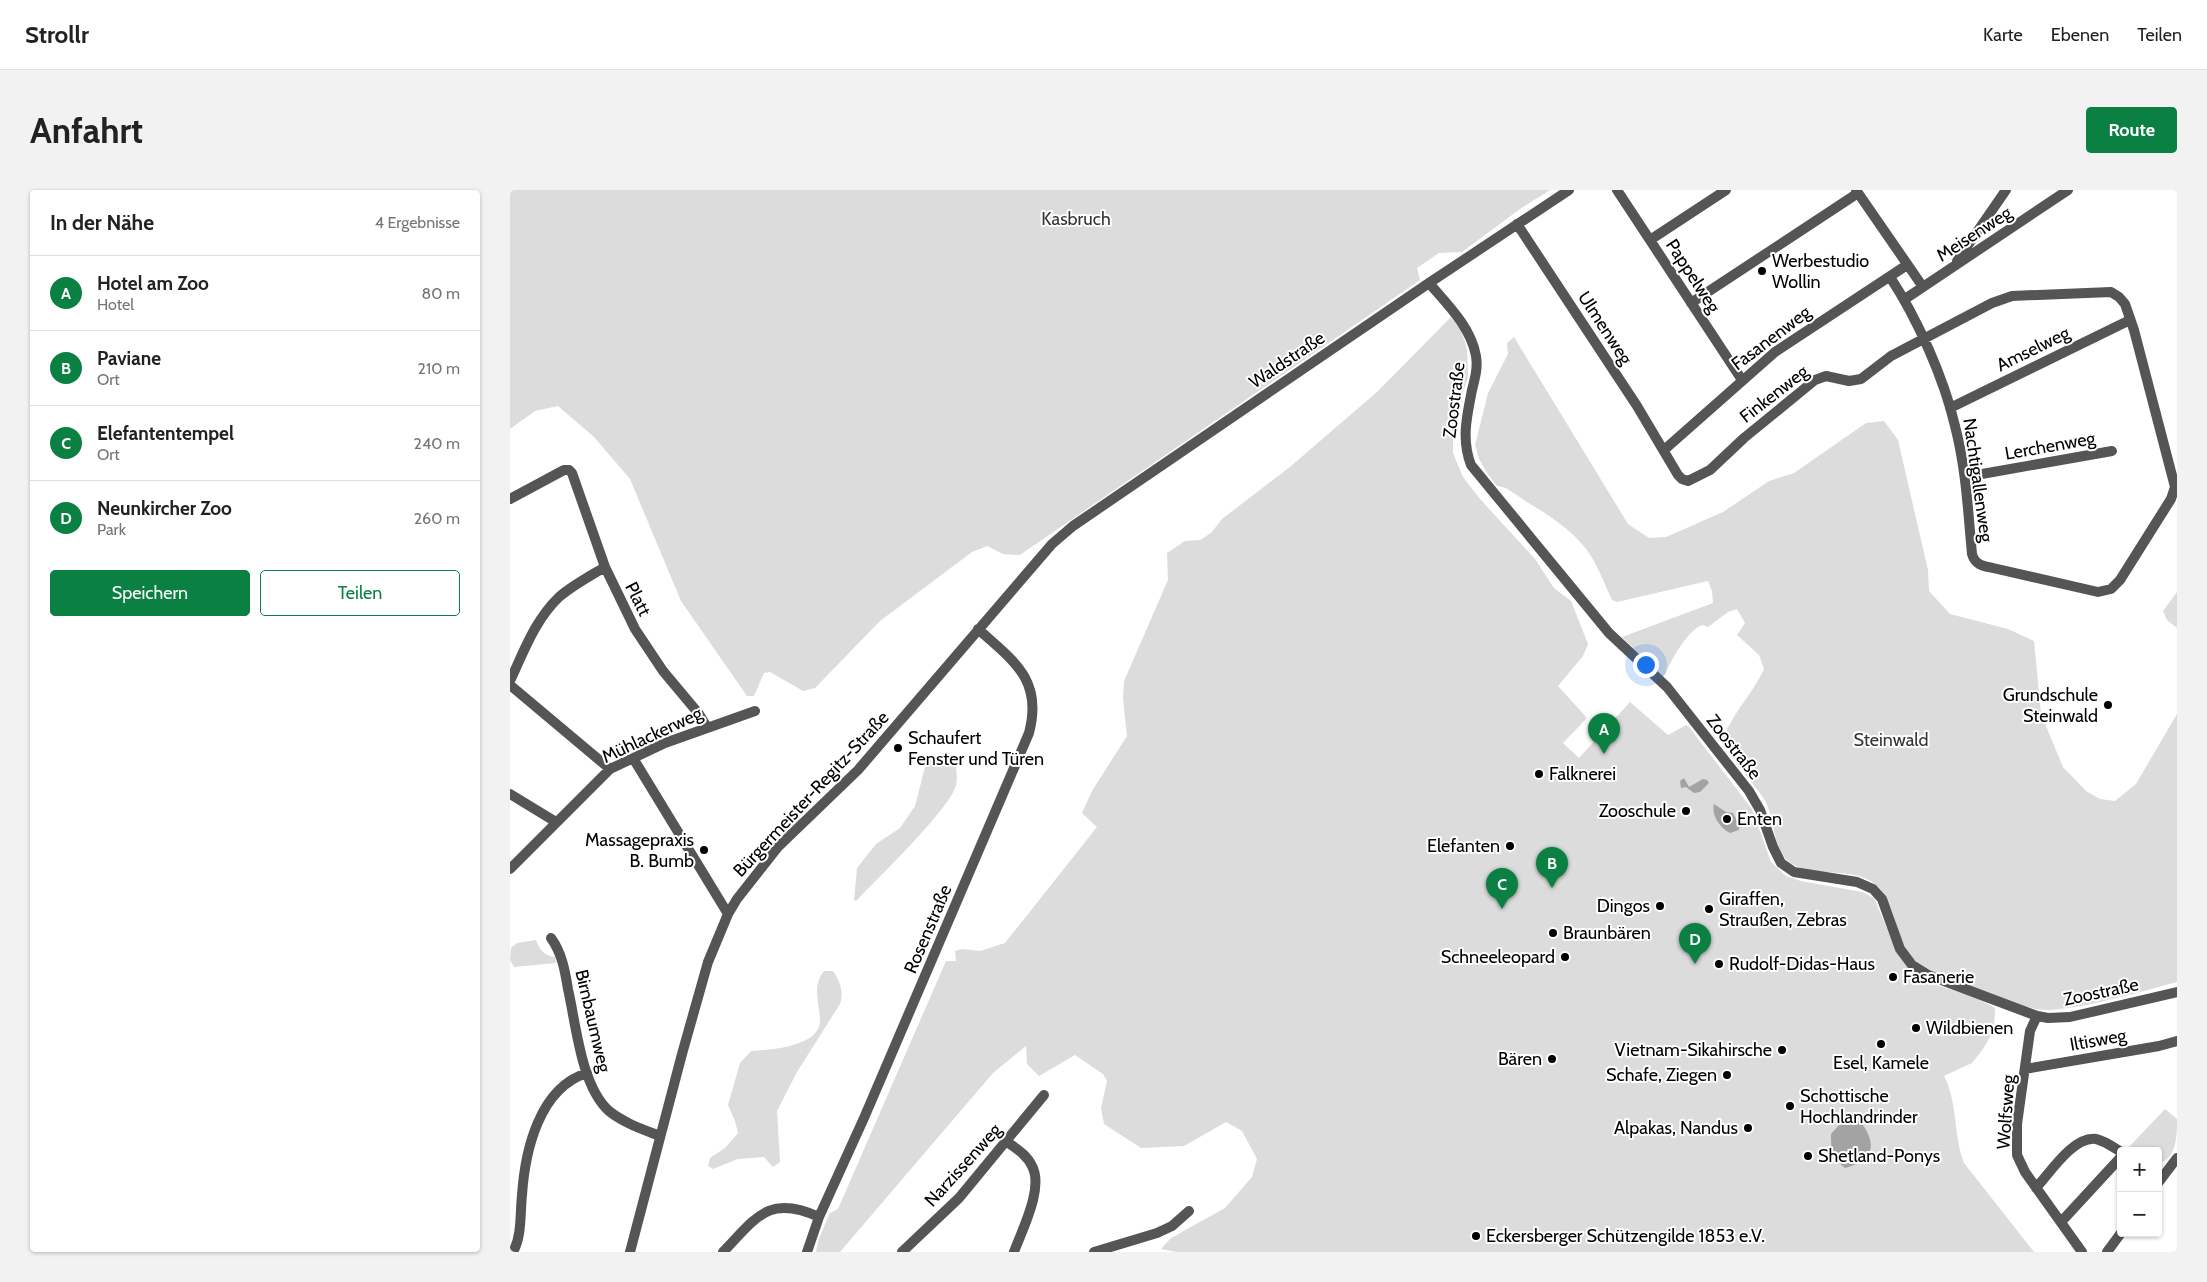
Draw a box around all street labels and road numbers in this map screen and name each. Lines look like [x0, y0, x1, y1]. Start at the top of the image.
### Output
street label: Meisenweg [1932, 201, 2017, 266]
street label: Pappelweg [1661, 235, 1725, 318]
street label: Ulmenweg [1573, 287, 1637, 370]
street label: Fasanenweg [1727, 300, 1816, 375]
street label: Amselweg [1993, 321, 2074, 376]
street label: Waldstraße [1245, 327, 1329, 393]
street label: Finkenweg [1735, 360, 1814, 428]
street label: Zoostraße [1438, 361, 1470, 439]
street label: Nachtigallenweg [1958, 417, 1998, 544]
street label: Lerchenweg [2003, 427, 2098, 465]
street label: Platt [620, 578, 656, 620]
street label: Mühlackerweg [598, 702, 707, 768]
street label: Bürgermeister-Regitz-Straße [728, 707, 894, 881]
street label: Zoostraße [1702, 710, 1766, 784]
street label: Rosenstraße [899, 881, 957, 977]
street label: Birnbaumweg [570, 967, 616, 1076]
street label: Zoostraße [2061, 973, 2141, 1011]
street label: Iltisweg [2068, 1024, 2129, 1056]
street label: Wolfsweg [1992, 1073, 2020, 1150]
street label: Narzissenweg [920, 1118, 1007, 1211]

